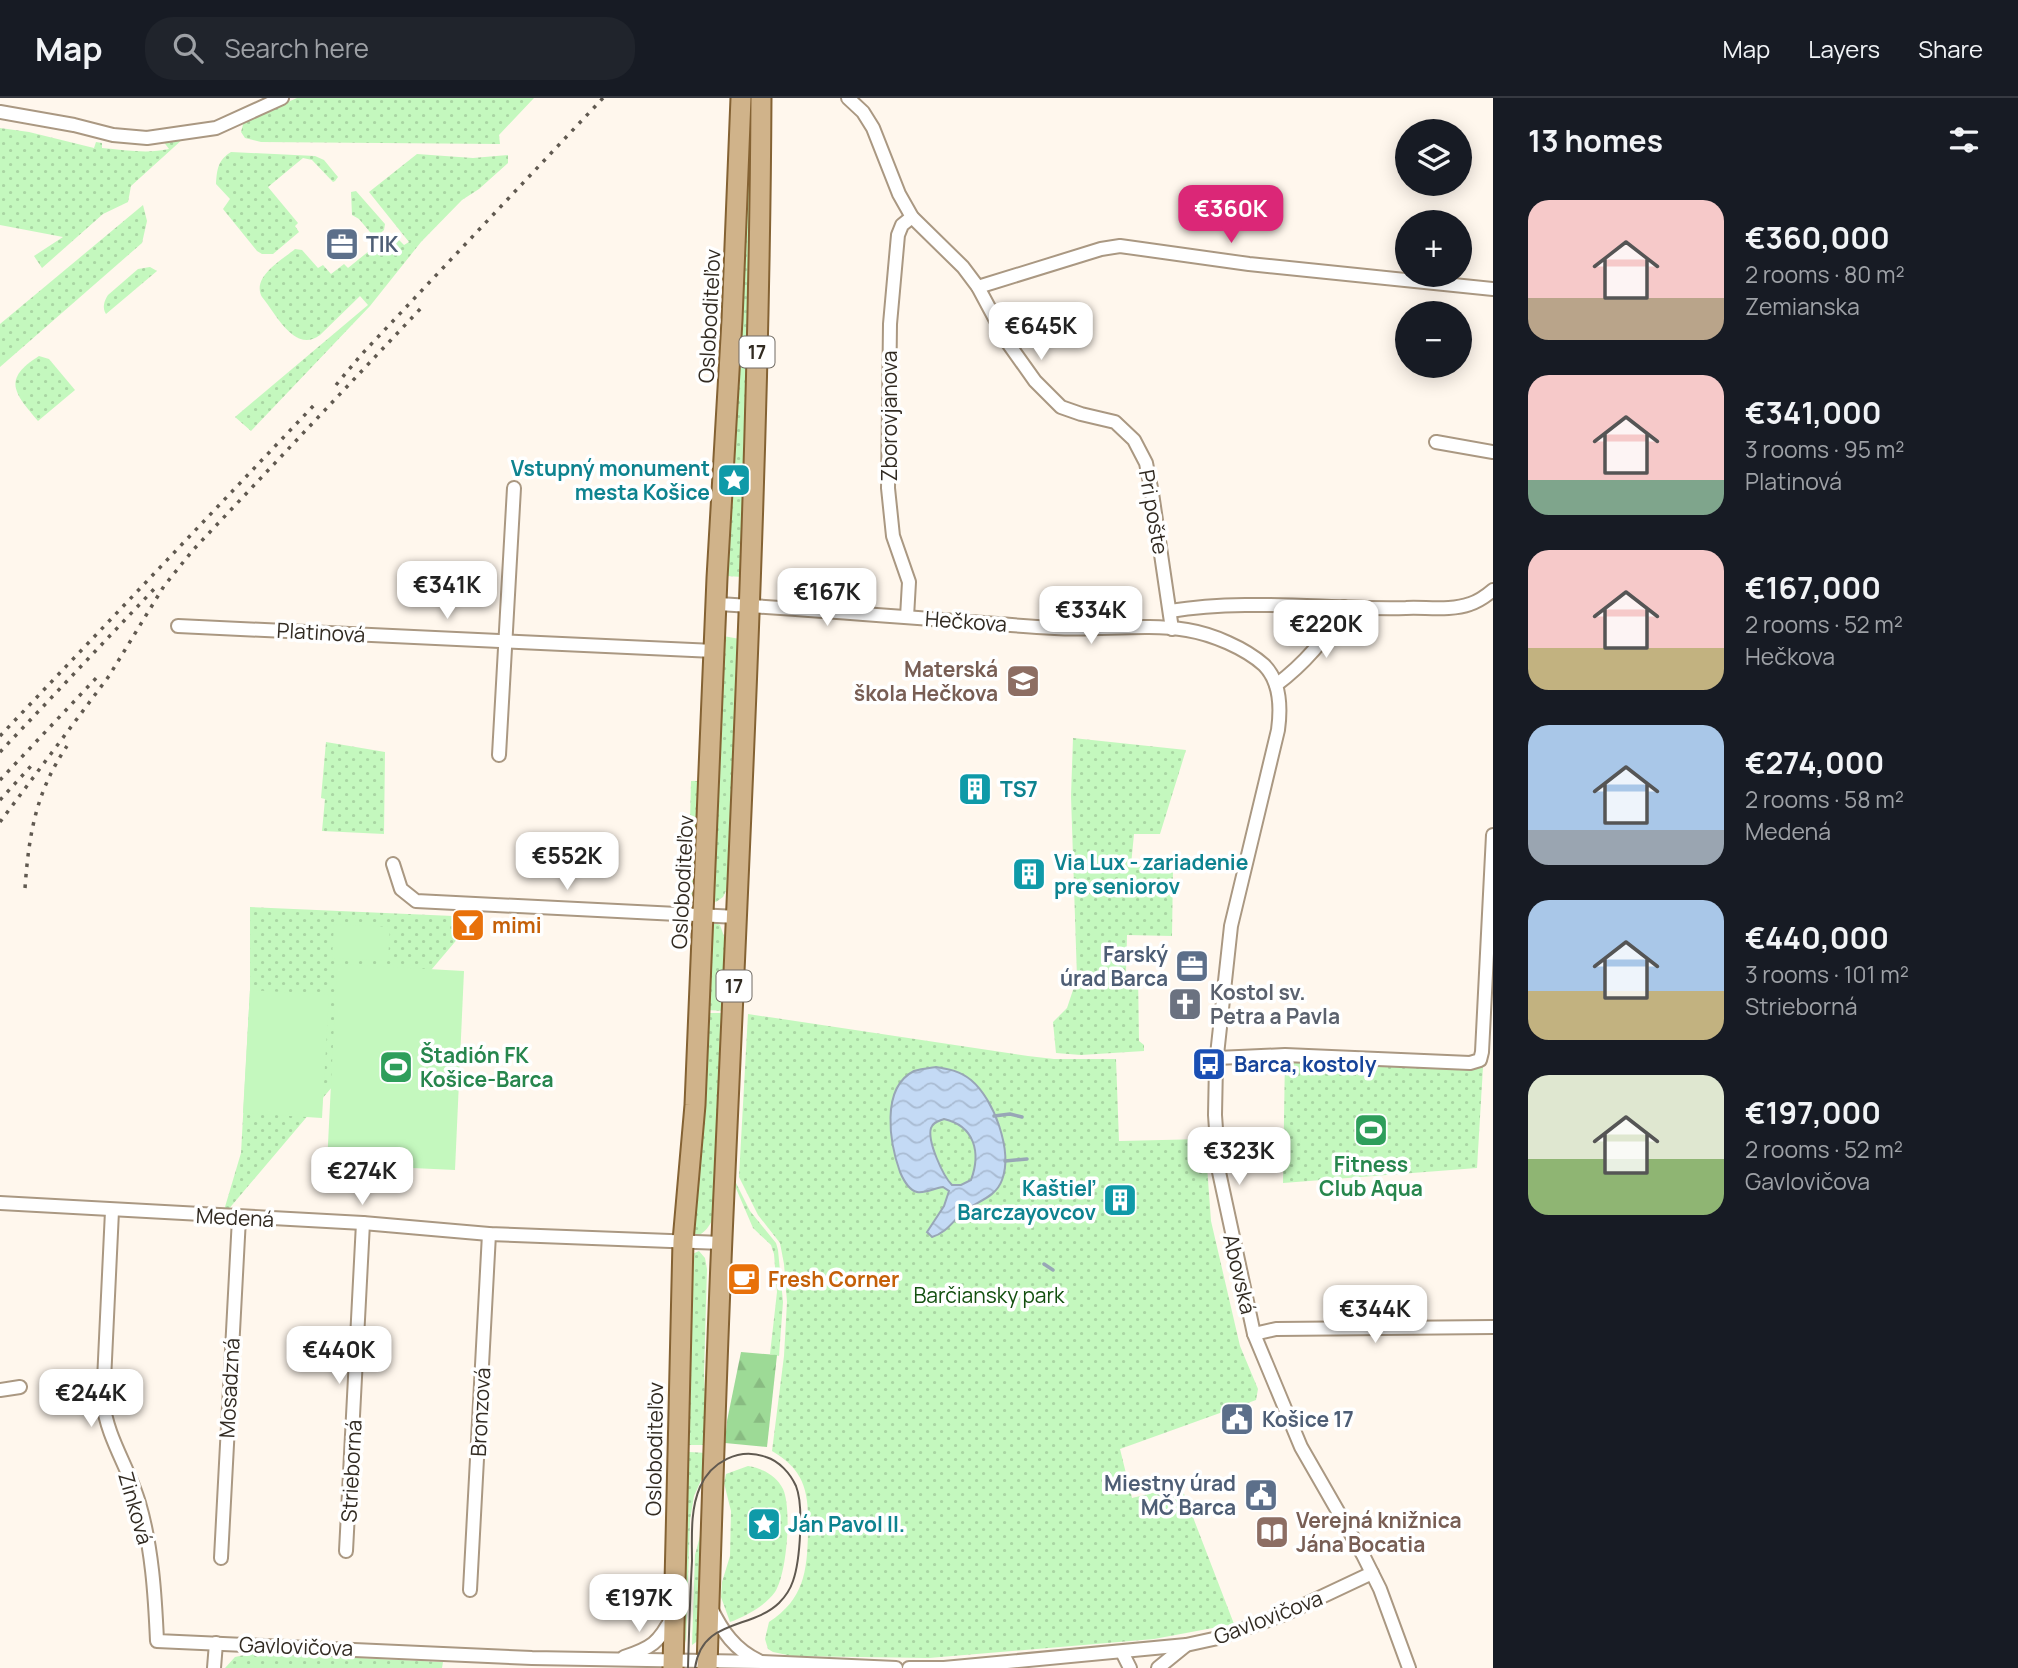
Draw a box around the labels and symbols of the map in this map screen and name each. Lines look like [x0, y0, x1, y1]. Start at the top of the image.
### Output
pin: €360K [1182, 186, 1280, 245]
office icon: TIK [323, 225, 361, 263]
place label: TIK [366, 230, 399, 258]
street label: Osloboditeľov [692, 248, 727, 384]
pin: €645K [992, 302, 1090, 362]
road number: 17 [740, 336, 774, 368]
street label: Zborovjanova [875, 351, 903, 481]
place label: Vstupný monument mesta Košice [511, 454, 710, 506]
place icon: Vstupný monument mesta Košice [715, 461, 753, 499]
street label: Pri pošte [1133, 468, 1175, 556]
pin: €341K [398, 561, 496, 621]
pin: €167K [778, 568, 876, 628]
pin: €334K [1042, 587, 1140, 646]
pin: €220K [1277, 601, 1375, 660]
street label: Hečkova [924, 604, 1008, 638]
street label: Platinová [276, 616, 366, 648]
place label: Materská škola Hečkova [854, 655, 998, 707]
school or university icon: Materská škola Hečkova [1004, 662, 1042, 700]
building icon: TS7 [956, 770, 994, 808]
place label: TS7 [1000, 775, 1038, 803]
street label: Osloboditeľov [665, 814, 700, 950]
pin: €552K [518, 832, 616, 892]
place label: Via Lux - zariadenie pre seniorov [1054, 848, 1248, 900]
building icon: Via Lux - zariadenie pre seniorov [1010, 855, 1048, 893]
bar icon: mimi [449, 906, 487, 944]
place label: mimi [492, 911, 542, 939]
place label: Farský úrad Barca [1060, 940, 1168, 992]
office icon: Farský úrad Barca [1173, 947, 1211, 985]
road number: 17 [716, 971, 752, 1002]
place label: Kostol sv. Petra a Pavla [1210, 978, 1340, 1030]
church icon: Kostol sv. Petra a Pavla [1166, 985, 1204, 1023]
place label: Štadión FK Košice-Barca [420, 1041, 553, 1093]
bus stop icon: Barca, kostoly [1190, 1045, 1228, 1083]
sports icon: Štadión FK Košice-Barca [377, 1048, 415, 1086]
place label: Barca, kostoly [1234, 1050, 1377, 1078]
sports icon: Fitness Club Aqua [1352, 1111, 1390, 1149]
pin: €323K [1190, 1128, 1288, 1187]
pin: €274K [313, 1148, 411, 1207]
place label: Fitness Club Aqua [1319, 1150, 1423, 1202]
place label: Kaštieľ Barczayovcov [957, 1174, 1096, 1226]
building icon: Kaštieľ Barczayovcov [1101, 1181, 1139, 1219]
street label: Medená [195, 1201, 275, 1233]
street label: Abovská [1217, 1231, 1263, 1317]
cafe icon: Fresh Corner [725, 1260, 763, 1298]
place label: Fresh Corner [768, 1265, 899, 1293]
park label: Barčiansky park [913, 1281, 1065, 1309]
pin: €344K [1326, 1286, 1424, 1345]
pin: €440K [290, 1326, 388, 1386]
street label: Mosadzná [212, 1337, 246, 1439]
street label: Bronzová [464, 1367, 496, 1457]
pin: €244K [42, 1370, 140, 1429]
street label: Osloboditeľov [639, 1381, 669, 1516]
public building icon: Košice 17 [1218, 1400, 1256, 1438]
place label: Košice 17 [1262, 1405, 1354, 1433]
street label: Strieborná [334, 1419, 368, 1523]
street label: Zinková [112, 1468, 160, 1548]
place label: Miestny úrad MČ Barca [1104, 1469, 1236, 1521]
public building icon: Miestny úrad MČ Barca [1242, 1476, 1280, 1514]
place icon: Ján Pavol II. [745, 1505, 783, 1543]
place label: Verejná knižnica Jána Bocatia [1296, 1506, 1462, 1558]
place label: Ján Pavol II. [788, 1510, 905, 1538]
library icon: Verejná knižnica Jána Bocatia [1253, 1513, 1291, 1551]
pin: €197K [590, 1574, 688, 1634]
street label: Gavlovičova [1210, 1583, 1326, 1651]
street label: Gavlovičova [238, 1630, 354, 1662]

